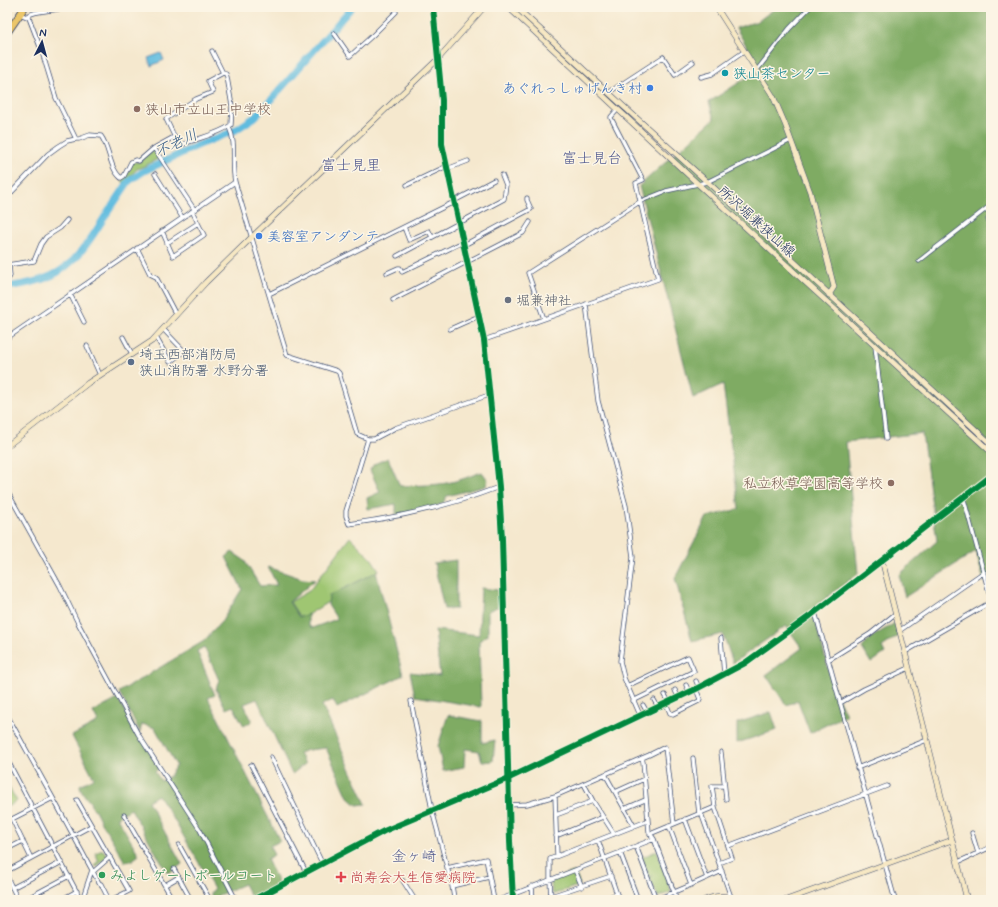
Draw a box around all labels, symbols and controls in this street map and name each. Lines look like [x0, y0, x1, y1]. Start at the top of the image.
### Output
north arrow [22, 22, 62, 62]
text: N [39, 26, 47, 40]
place label: 狭山茶センター [733, 65, 830, 83]
marker: 狭山茶センター [720, 68, 730, 78]
place label: あぐれっしゅげんき村 [502, 80, 642, 98]
marker: あぐれっしゅげんき村 [645, 83, 655, 93]
place label: 狭山市立山王中学校 [145, 101, 271, 119]
marker: 狭山市立山王中学校 [132, 104, 142, 114]
water label: 不老川 [152, 125, 201, 162]
district label: 富士見台 [562, 149, 622, 169]
district label: 富士見里 [321, 156, 381, 176]
street label: 所沢堀兼狭山線 [714, 182, 799, 261]
place label: 美容室アンダンテ [267, 228, 379, 246]
marker: 美容室アンダンテ [254, 231, 264, 241]
place label: 堀兼神社 [516, 292, 572, 310]
marker: 堀兼神社 [503, 295, 513, 305]
place label: 埼玉西部消防局 狭山消防署 水野分署 [139, 346, 269, 380]
marker: 埼玉西部消防局 狭山消防署 水野分署 [126, 357, 136, 367]
place label: 私立秋草学園高等学校 [743, 475, 883, 493]
marker: 私立秋草学園高等学校 [886, 478, 896, 488]
district label: 金ヶ崎 [391, 847, 437, 867]
place label: みよしゲートボールコート [110, 867, 277, 885]
place label: 尚寿会大生信愛病院 [350, 869, 476, 887]
marker: みよしゲートボールコート [97, 870, 107, 880]
marker: 尚寿会大生信愛病院 [335, 871, 347, 883]

